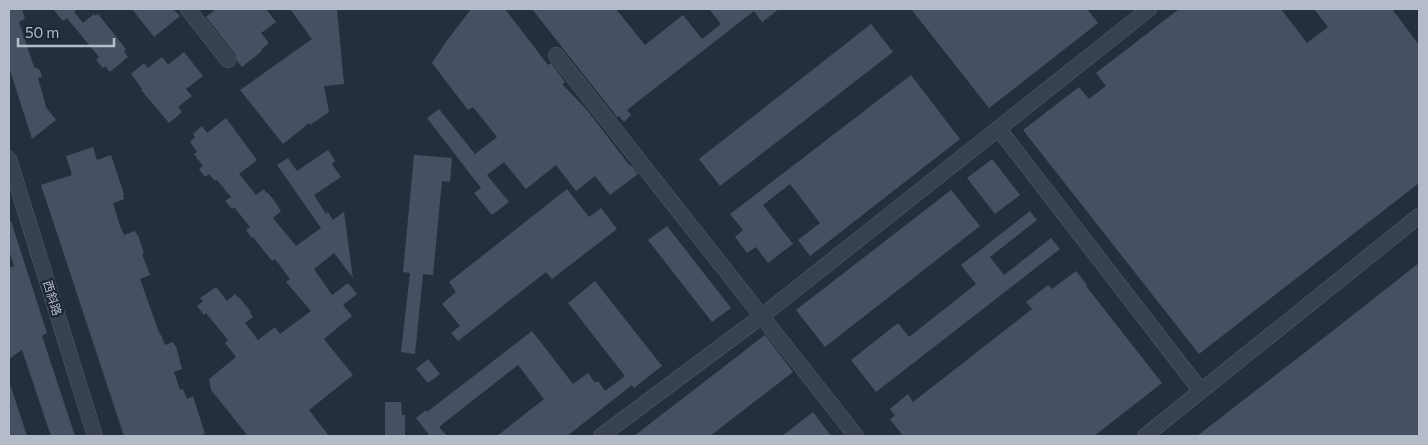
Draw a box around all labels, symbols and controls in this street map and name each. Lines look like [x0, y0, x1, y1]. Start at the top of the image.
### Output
scale bar [18, 15, 114, 47]
text: 50 m [25, 23, 59, 41]
street label: 西斜路 [41, 278, 65, 317]

